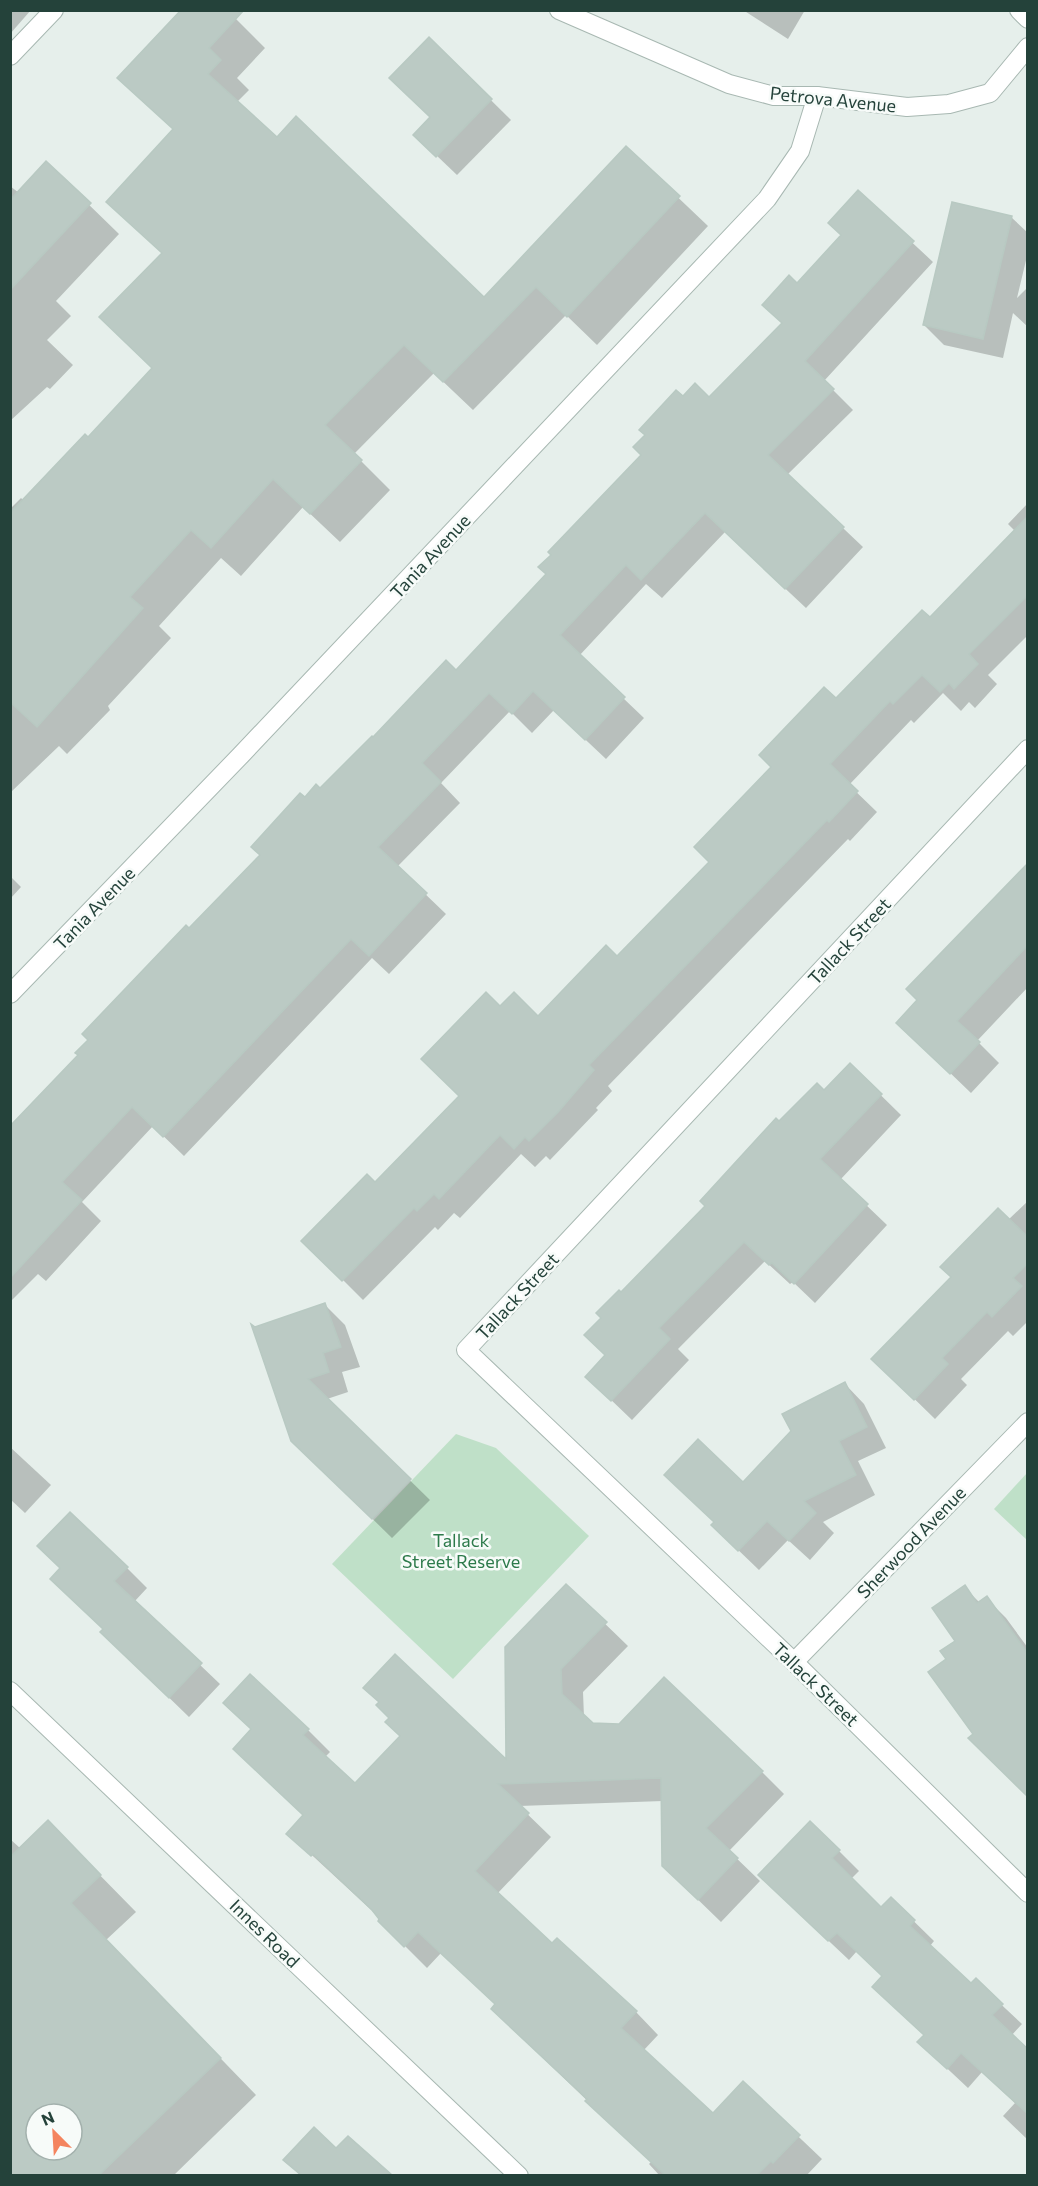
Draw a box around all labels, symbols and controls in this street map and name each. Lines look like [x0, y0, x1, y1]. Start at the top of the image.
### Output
street label: Petrova Avenue [769, 81, 897, 117]
street label: Tania Avenue [385, 509, 475, 603]
street label: Tania Avenue [49, 862, 139, 954]
street label: Tallack Street [803, 893, 895, 989]
street label: Tallack Street [471, 1248, 563, 1344]
street label: Sherwood Avenue [852, 1481, 970, 1603]
park label: Tallack Street Reserve [402, 1529, 520, 1572]
street label: Tallack Street [768, 1638, 864, 1730]
street label: Innes Road [225, 1894, 305, 1972]
north arrow [24, 2102, 84, 2162]
text: N [38, 2107, 57, 2129]

